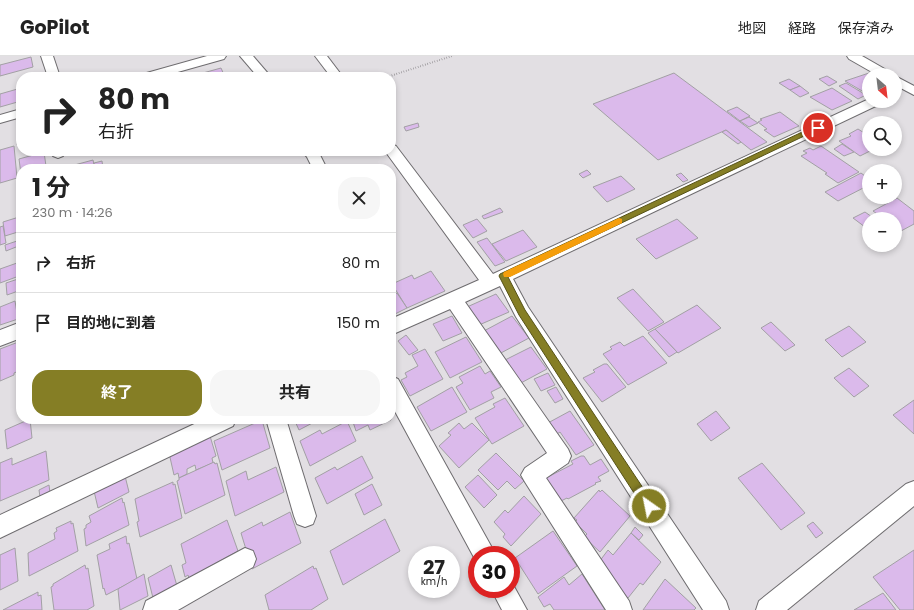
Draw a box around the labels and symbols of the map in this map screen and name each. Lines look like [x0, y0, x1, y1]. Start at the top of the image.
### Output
north arrow [862, 68, 902, 108]
pin [801, 111, 835, 145]
position arrow [628, 485, 670, 527]
speed limit sign: 30 [468, 546, 520, 598]

